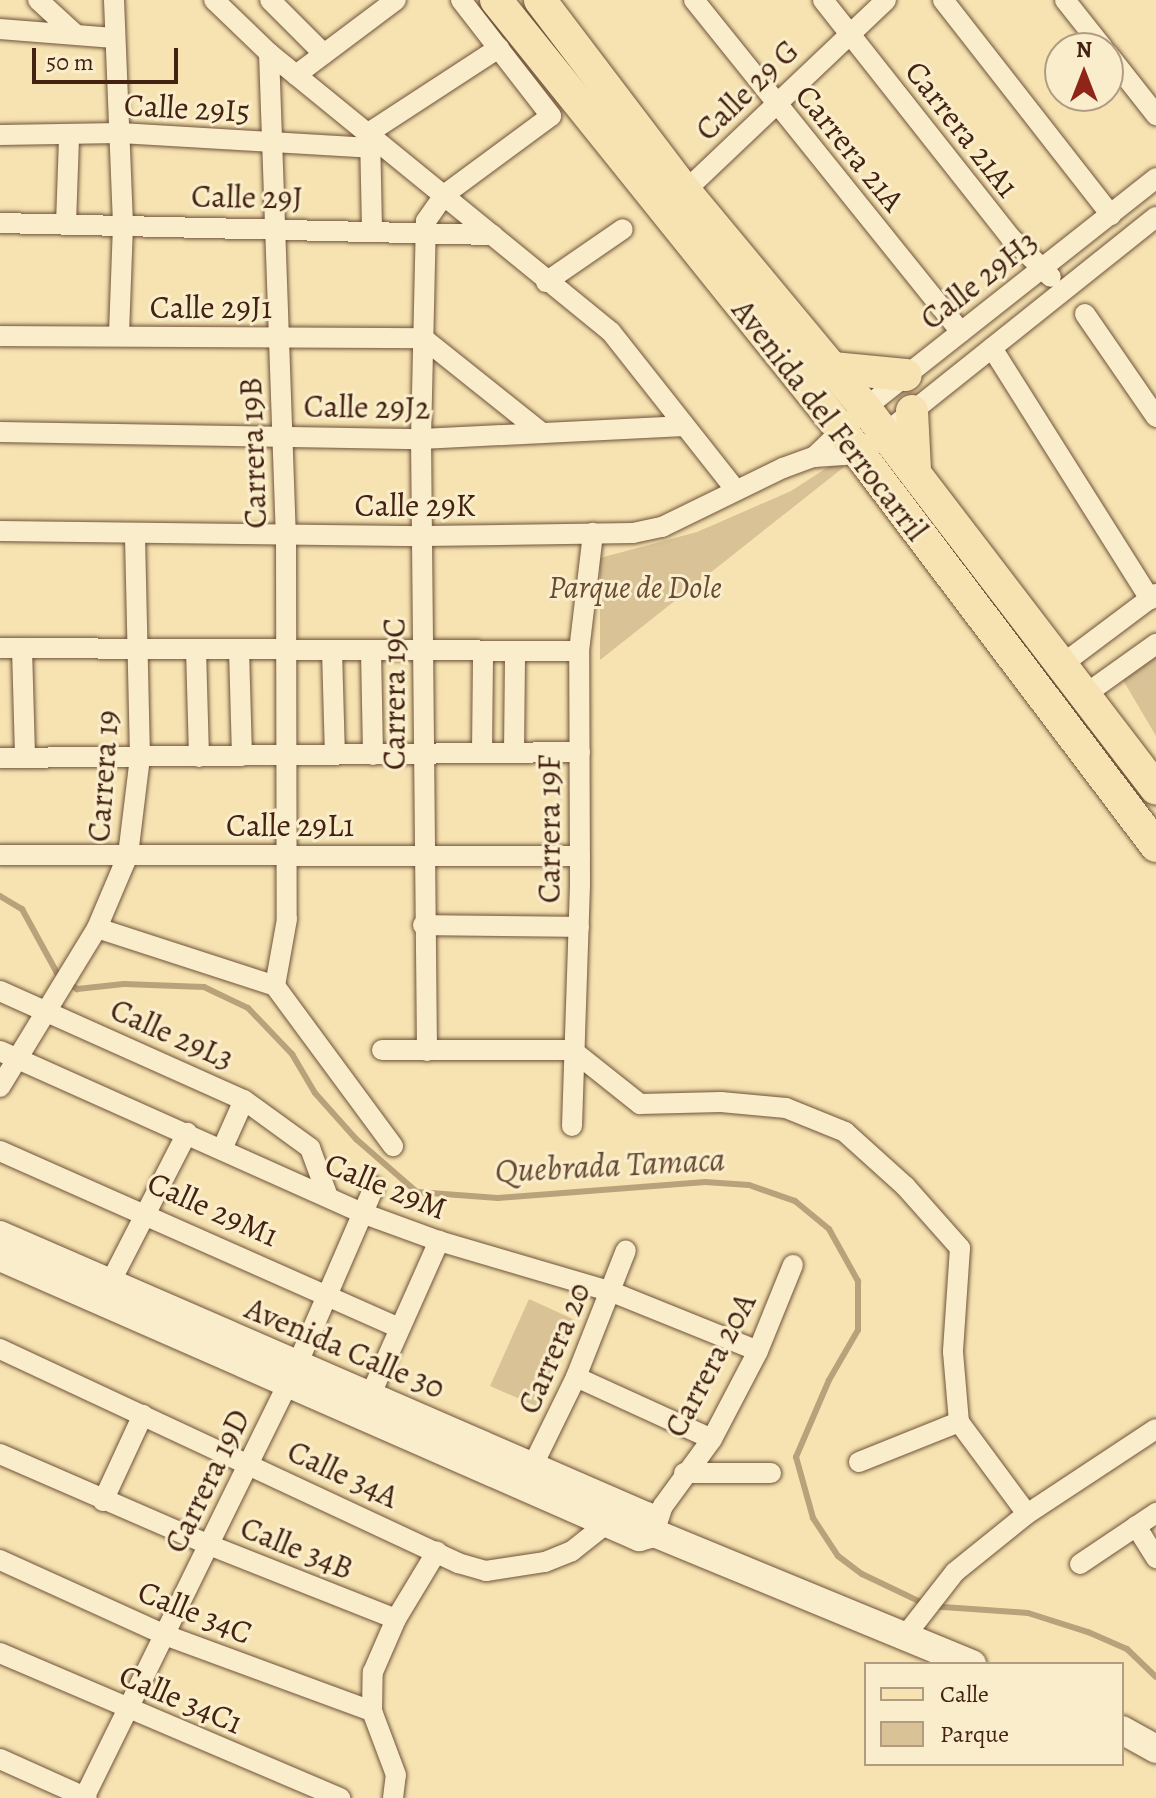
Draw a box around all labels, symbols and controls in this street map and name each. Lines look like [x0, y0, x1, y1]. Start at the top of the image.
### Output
street label: Calle 29 G [687, 31, 807, 149]
scale bar [36, 32, 182, 82]
north arrow [1044, 32, 1124, 112]
text: N [1076, 35, 1092, 65]
text: 50 m [46, 46, 94, 78]
street label: Carrera 21A1 [897, 53, 1027, 205]
street label: Carrera 21A [787, 77, 913, 219]
street label: Calle 29I5 [123, 86, 251, 130]
street label: Calle 29J [191, 177, 303, 217]
street label: Calle 29H3 [913, 222, 1045, 338]
street label: Calle 29J1 [150, 288, 272, 326]
street label: Avenida del Ferrocarril [724, 292, 936, 548]
street label: Carrera 19B [231, 377, 275, 529]
street label: Calle 29J2 [303, 387, 431, 427]
street label: Calle 29K [354, 486, 476, 524]
park label: Parque de Dole [548, 568, 722, 606]
street label: Carrera 19C [375, 618, 413, 770]
street label: Carrera 19 [79, 709, 127, 843]
street label: Carrera 19F [530, 755, 568, 903]
street label: Calle 29L1 [226, 806, 354, 844]
street label: Calle 29L3 [105, 990, 239, 1078]
water label: Quebrada Tamaca [494, 1139, 726, 1191]
street label: Calle 29M [319, 1144, 453, 1228]
street label: Calle 29M1 [142, 1163, 284, 1255]
street label: Carrera 20 [509, 1277, 599, 1419]
street label: Carrera 20A [656, 1286, 764, 1444]
street label: Avenida Calle 30 [240, 1289, 450, 1407]
street label: Carrera 19D [156, 1403, 258, 1559]
street label: Calle 34A [282, 1432, 404, 1516]
street label: Calle 34B [235, 1508, 359, 1588]
street label: Calle 34C [133, 1572, 257, 1652]
street label: Calle 34C1 [114, 1656, 248, 1742]
legend [864, 1662, 1124, 1766]
text: Calle [940, 1678, 989, 1710]
text: Parque [940, 1718, 1009, 1750]

